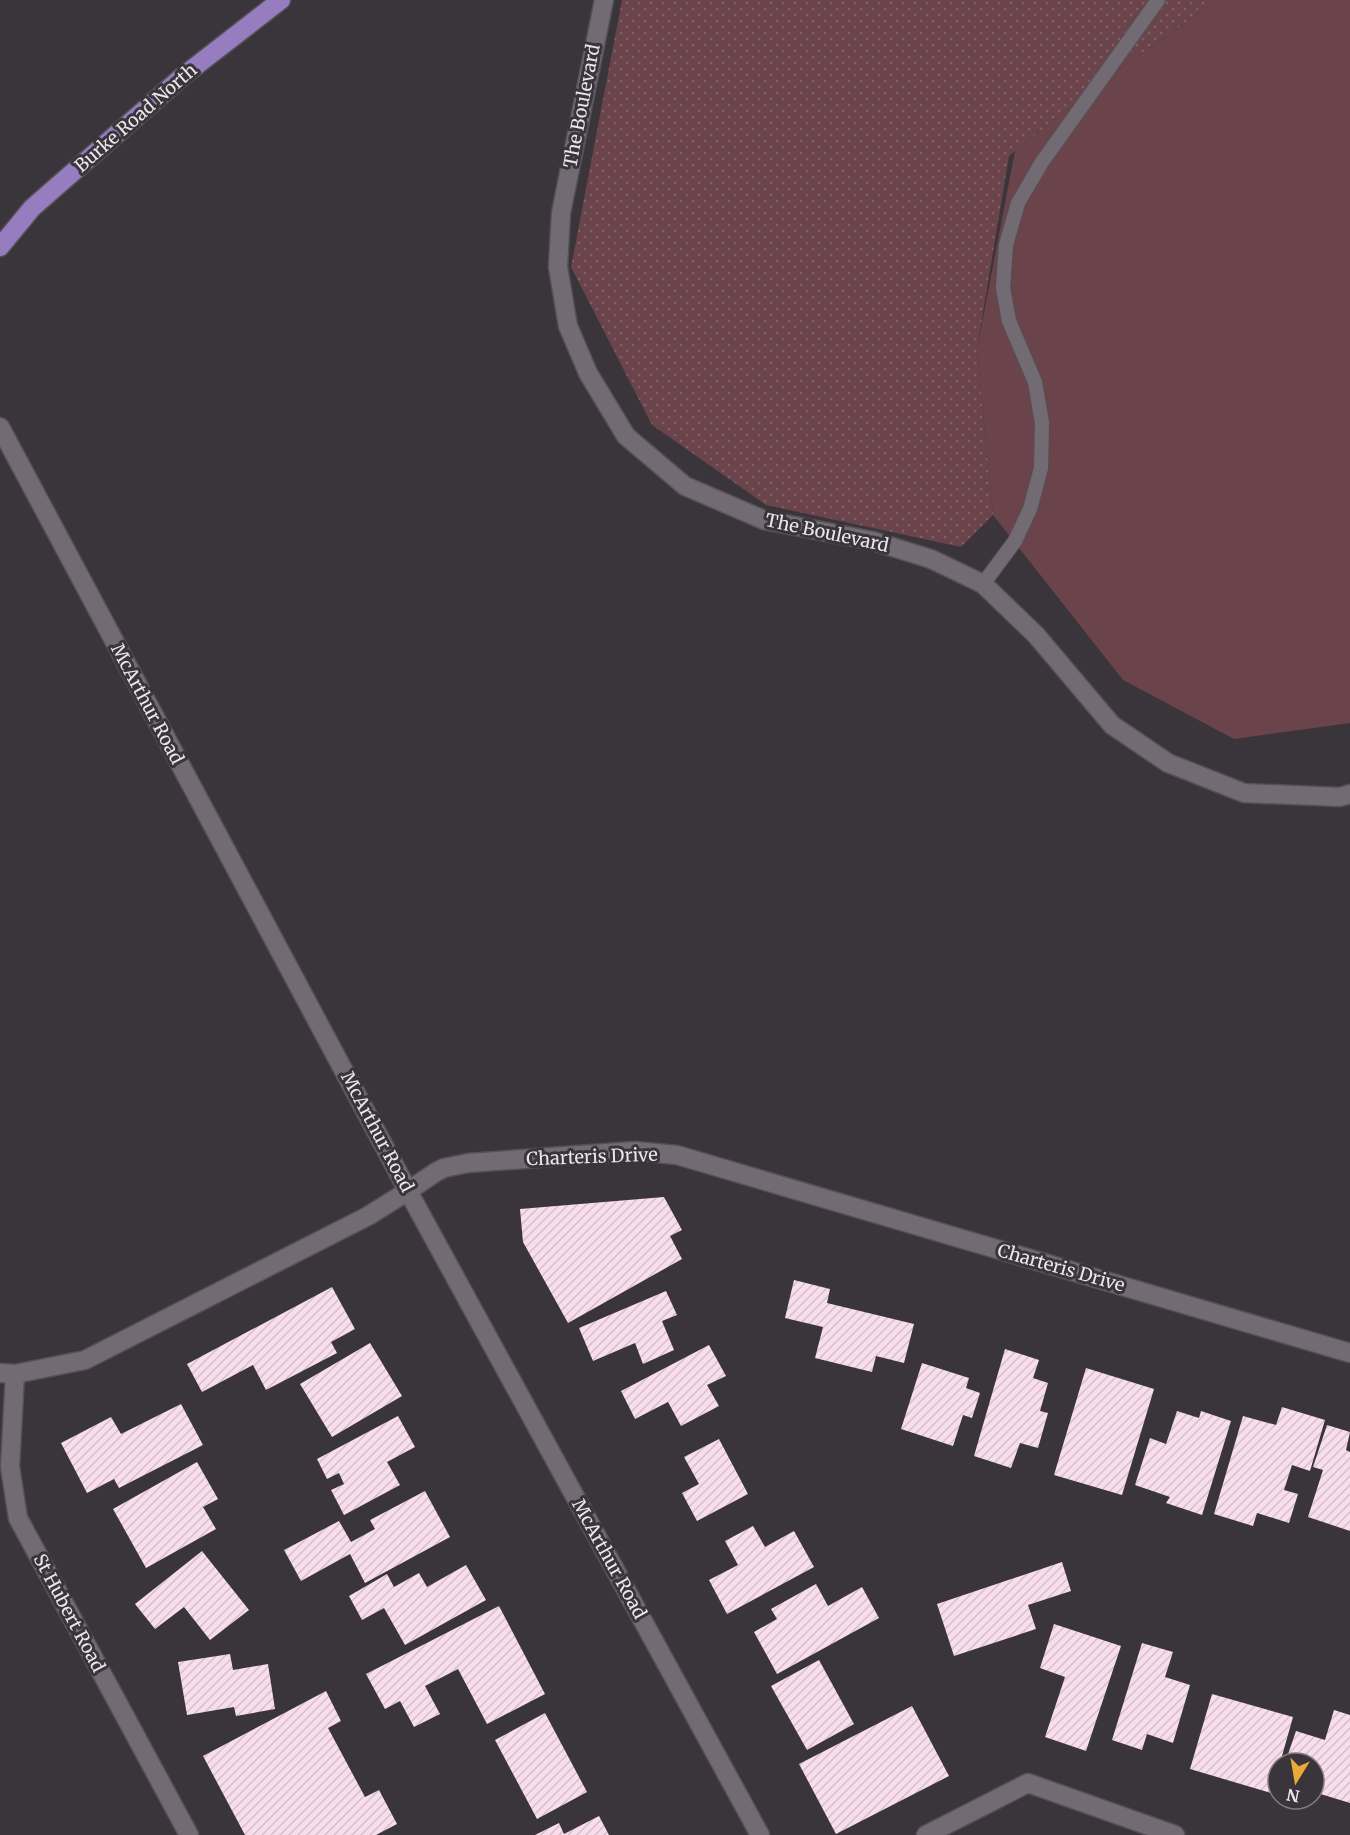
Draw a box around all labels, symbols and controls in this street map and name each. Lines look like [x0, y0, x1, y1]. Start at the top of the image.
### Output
street label: The Boulevard [558, 42, 605, 170]
street label: Burke Road North [70, 58, 202, 177]
street label: The Boulevard [763, 508, 891, 557]
street label: McArthur Road [106, 639, 189, 768]
street label: McArthur Road [336, 1067, 419, 1196]
street label: Charteris Drive [526, 1143, 658, 1170]
street label: Charteris Drive [995, 1238, 1127, 1297]
street label: McArthur Road [567, 1495, 652, 1623]
street label: St Hubert Road [29, 1550, 110, 1676]
north arrow [1266, 1751, 1326, 1811]
text: N [1285, 1785, 1301, 1807]

